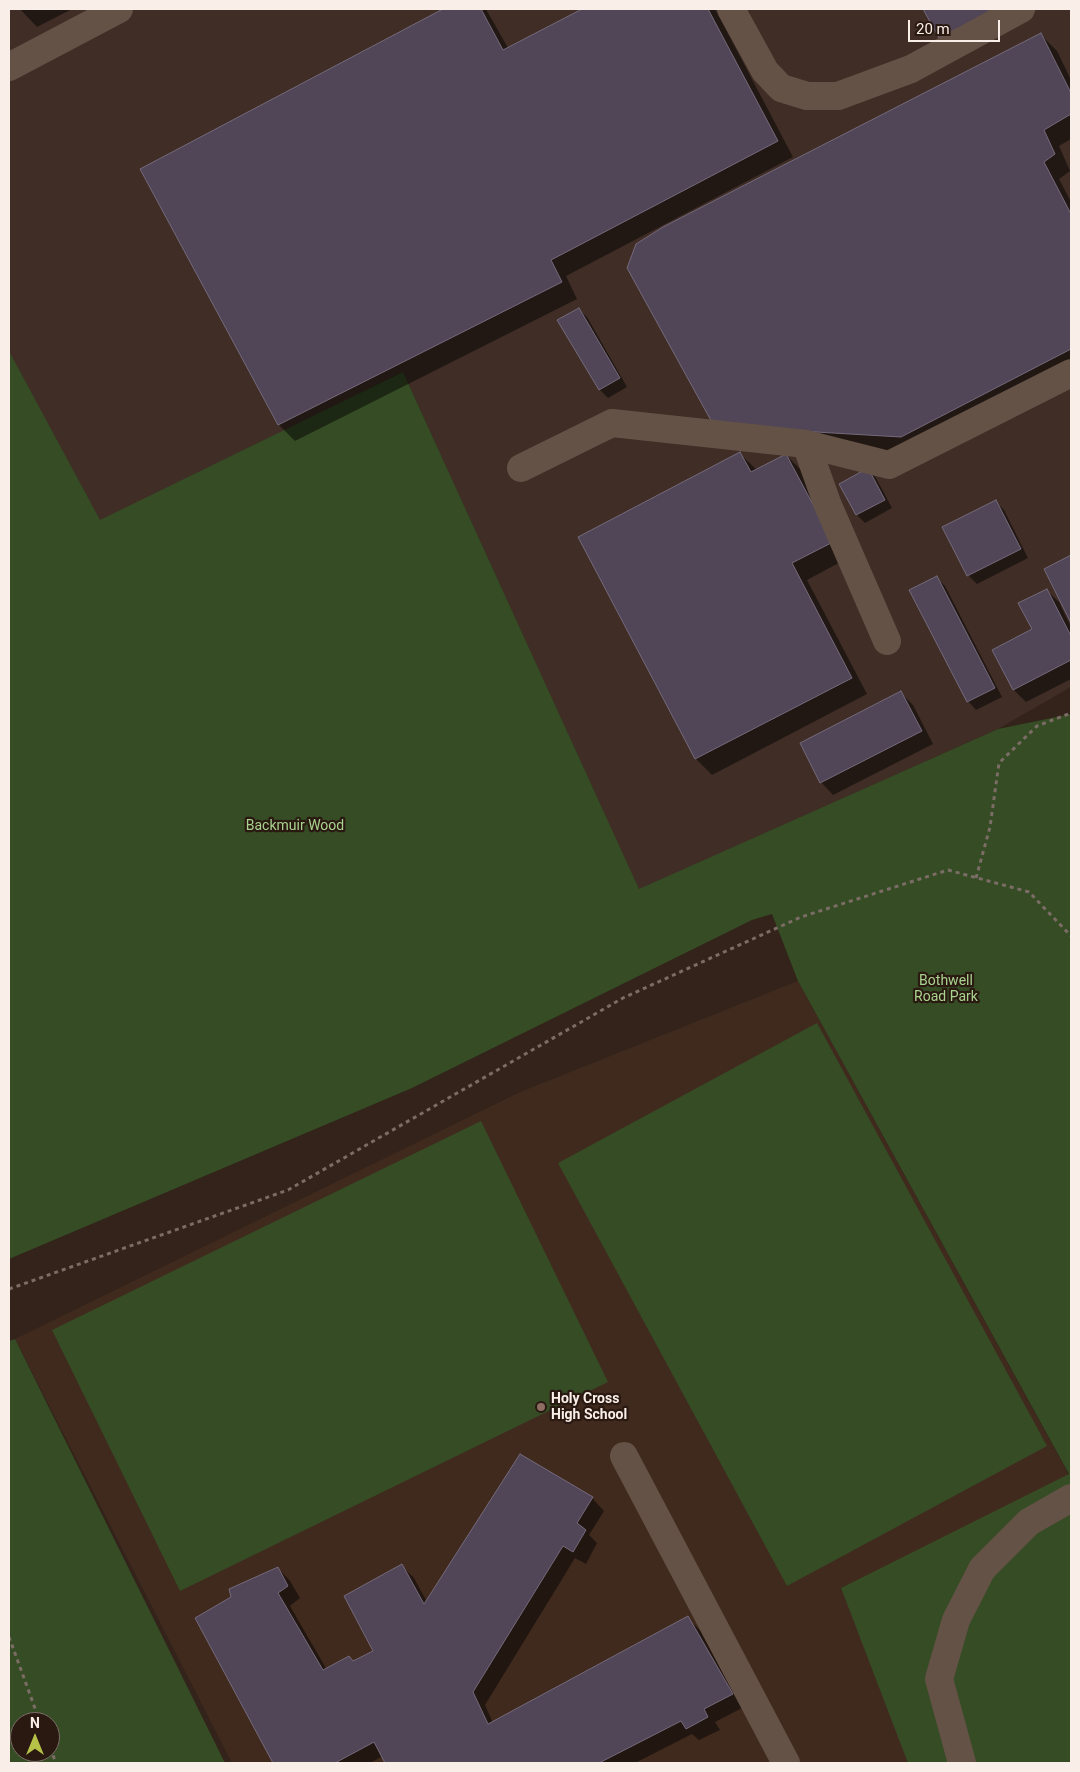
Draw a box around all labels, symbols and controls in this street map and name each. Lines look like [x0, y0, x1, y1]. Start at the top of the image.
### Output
scale bar [910, 10, 1002, 42]
text: 20 m [916, 20, 950, 38]
park label: Backmuir Wood [246, 818, 344, 834]
park label: Bothwell Road Park [914, 973, 978, 1006]
place label: Holy Cross High School [551, 1391, 627, 1424]
marker: Holy Cross High School [535, 1401, 547, 1413]
north arrow [10, 1712, 60, 1762]
text: N [30, 1715, 40, 1731]

